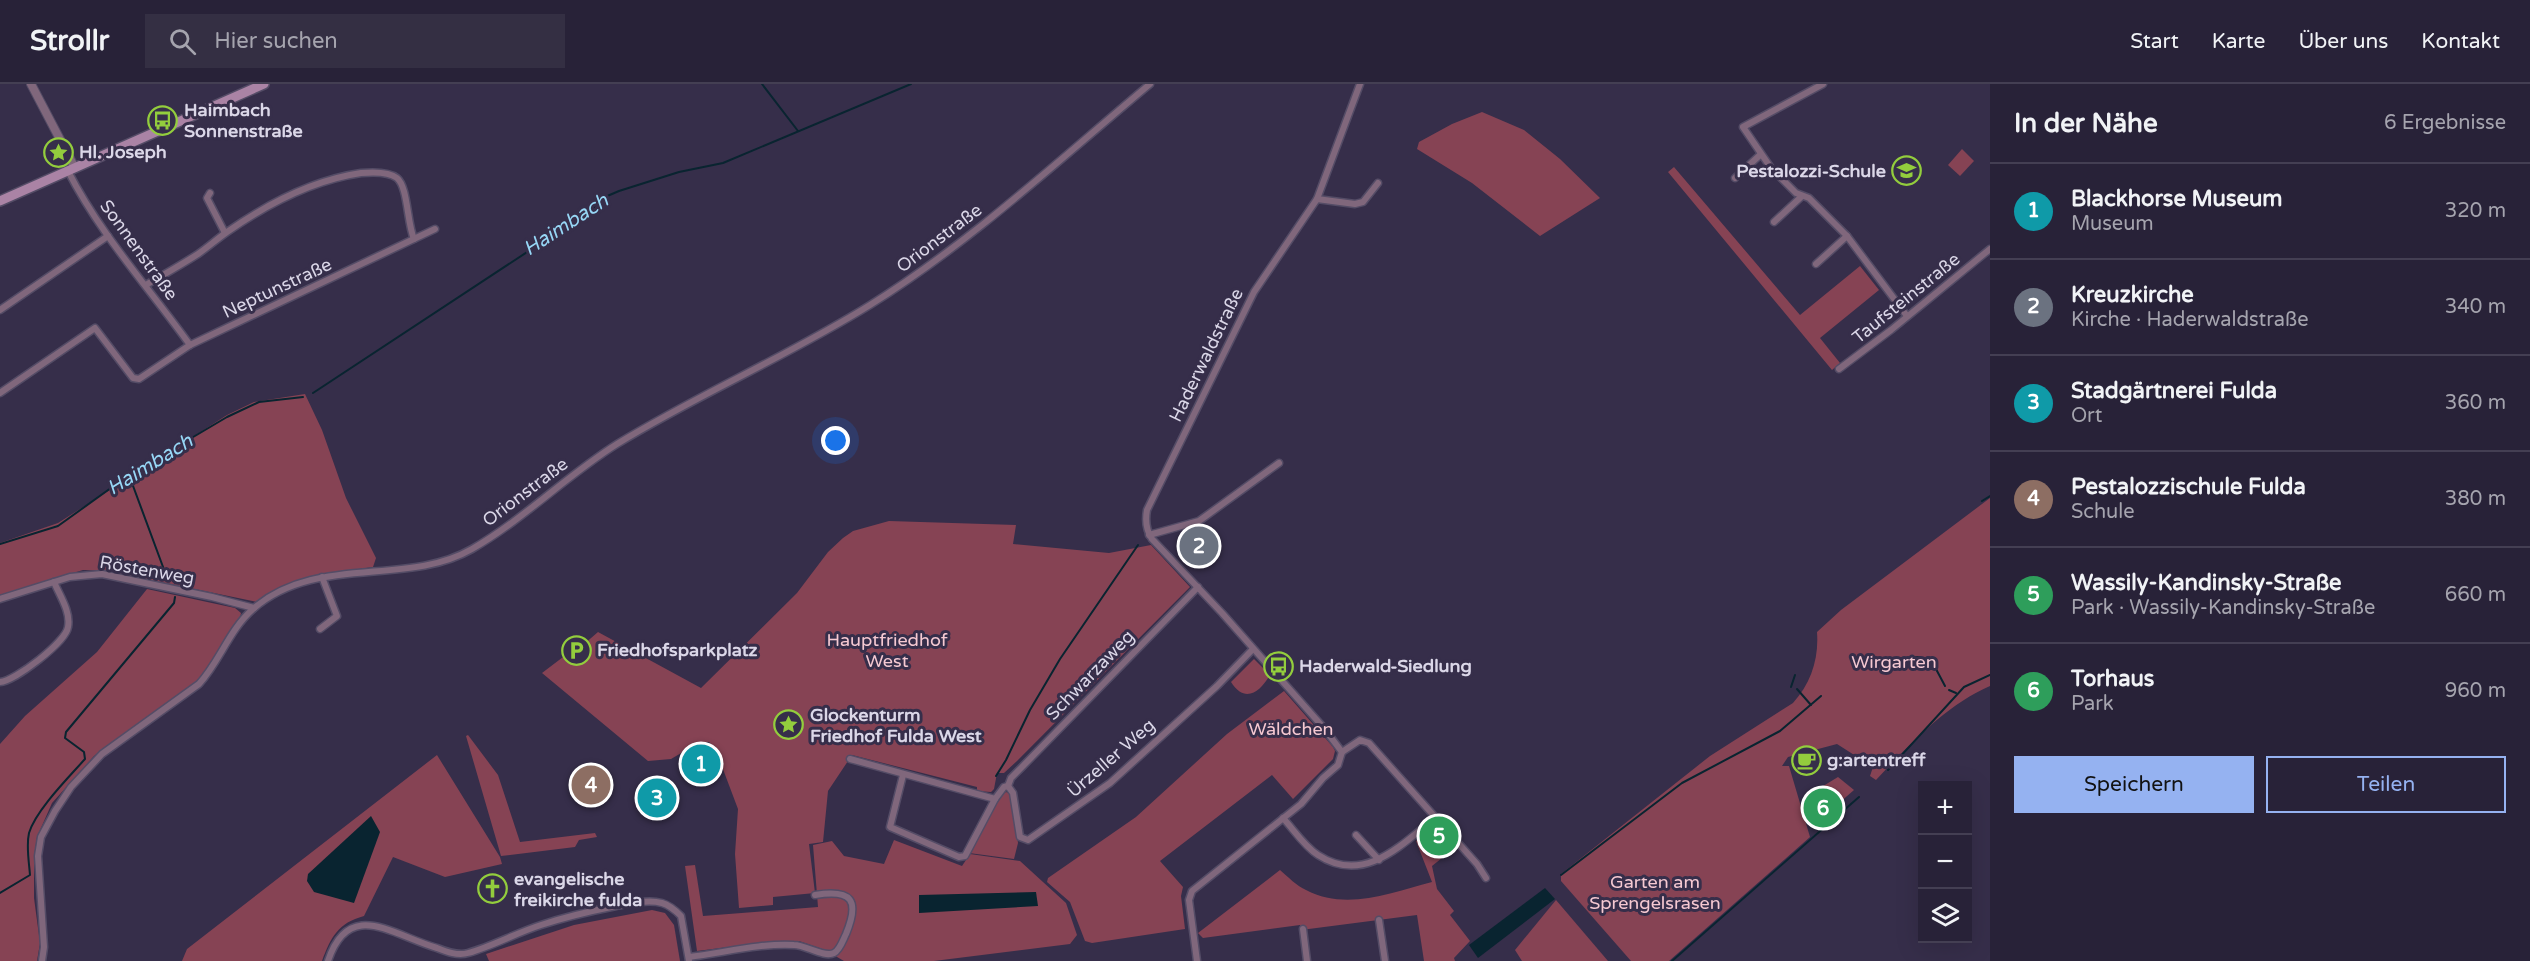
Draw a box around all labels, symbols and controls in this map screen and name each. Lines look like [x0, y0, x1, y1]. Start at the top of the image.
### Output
search box [145, 14, 565, 68]
text: Strollr [30, 24, 109, 58]
icon: search [166, 25, 199, 58]
text: Hier suchen [214, 28, 338, 54]
text: Start [2130, 29, 2179, 54]
text: Karte [2212, 29, 2265, 54]
text: Über uns [2298, 29, 2388, 54]
text: Kontakt [2421, 29, 2500, 54]
place label: Haimbach Sonnenstraße [184, 99, 303, 142]
bus stop icon: Haimbach Sonnenstraße [147, 104, 179, 136]
text: In der Nähe [2014, 108, 2158, 139]
text: 6 Ergebnisse [2384, 111, 2506, 135]
place icon: Hl. Joseph [42, 136, 74, 168]
place label: Hl. Joseph [79, 141, 167, 163]
school or university icon: Pestalozzi-Schule [1891, 155, 1923, 187]
place label: Pestalozzi-Schule [1736, 160, 1886, 182]
text: Blackhorse Museum [2071, 186, 2283, 212]
water label: Haimbach [519, 188, 614, 261]
street label: Sonnenstraße [95, 196, 183, 304]
street label: Orionstraße [892, 199, 986, 277]
text: 1 [2027, 199, 2040, 223]
text: 320 m [2445, 199, 2506, 223]
text: Museum [2071, 212, 2154, 236]
street label: Taufsteinstraße [1848, 248, 1964, 348]
street label: Neptunstraße [219, 253, 335, 323]
text: Kreuzkirche [2071, 282, 2194, 308]
street label: Haderwaldstraße [1164, 285, 1248, 425]
text: 2 [2027, 295, 2040, 319]
text: 340 m [2445, 295, 2506, 319]
text: Kirche · Haderwaldstraße [2071, 308, 2309, 332]
text: Stadgärtnerei Fulda [2071, 378, 2277, 404]
text: 3 [2027, 391, 2040, 415]
text: 360 m [2445, 391, 2506, 415]
text: Ort [2071, 404, 2102, 428]
your location [821, 426, 850, 455]
water label: Haimbach [103, 429, 198, 501]
street label: Orionstraße [478, 453, 572, 531]
text: Pestalozzischule Fulda [2071, 474, 2306, 500]
text: 4 [2027, 487, 2040, 511]
text: 380 m [2445, 487, 2506, 511]
text: Schule [2071, 500, 2135, 524]
pin: 2 [1180, 524, 1218, 568]
street label: Röstenweg [98, 551, 196, 589]
text: Wassily-Kandinsky-Straße [2071, 570, 2342, 596]
text: 5 [2027, 583, 2040, 607]
text: 660 m [2445, 583, 2506, 607]
text: Park · Wassily-Kandinsky-Straße [2071, 596, 2375, 620]
street label: Schwarzaweg [1041, 625, 1139, 725]
park label: Hauptfriedhof West [826, 629, 948, 672]
parking icon: Friedhofsparkplatz [560, 634, 592, 666]
place label: Friedhofsparkplatz [597, 639, 758, 661]
bus stop icon: Haderwald-Siedlung [1262, 650, 1294, 682]
park label: Wirgarten [1851, 651, 1937, 673]
place label: Haderwald-Siedlung [1299, 655, 1472, 677]
text: Torhaus [2071, 666, 2154, 692]
text: 6 [2027, 679, 2040, 703]
text: 960 m [2445, 679, 2506, 703]
text: Park [2071, 692, 2114, 716]
place label: Glockenturm Friedhof Fulda West [810, 704, 982, 747]
place icon: Glockenturm Friedhof Fulda West [773, 709, 805, 741]
street label: Ürzeller Weg [1063, 714, 1159, 802]
park label: Wäldchen [1248, 718, 1334, 740]
pin: 1 [682, 742, 720, 786]
cafe icon: g:artentreff [1790, 744, 1822, 776]
place label: g:artentreff [1827, 749, 1926, 771]
button: Speichern [2014, 756, 2254, 813]
button: Teilen [2266, 756, 2506, 813]
pin: 4 [572, 762, 610, 808]
pin: 3 [638, 776, 676, 820]
map controls [1918, 781, 1972, 943]
button: + [1918, 781, 1972, 835]
pin: 6 [1804, 786, 1842, 830]
pin: 5 [1420, 814, 1458, 858]
button: − [1918, 835, 1972, 889]
place label: evangelische freikirche fulda [514, 868, 642, 911]
park label: Garten am Sprengelsrasen [1589, 871, 1721, 914]
church icon: evangelische freikirche fulda [477, 873, 509, 905]
button: layers [1918, 889, 1972, 943]

